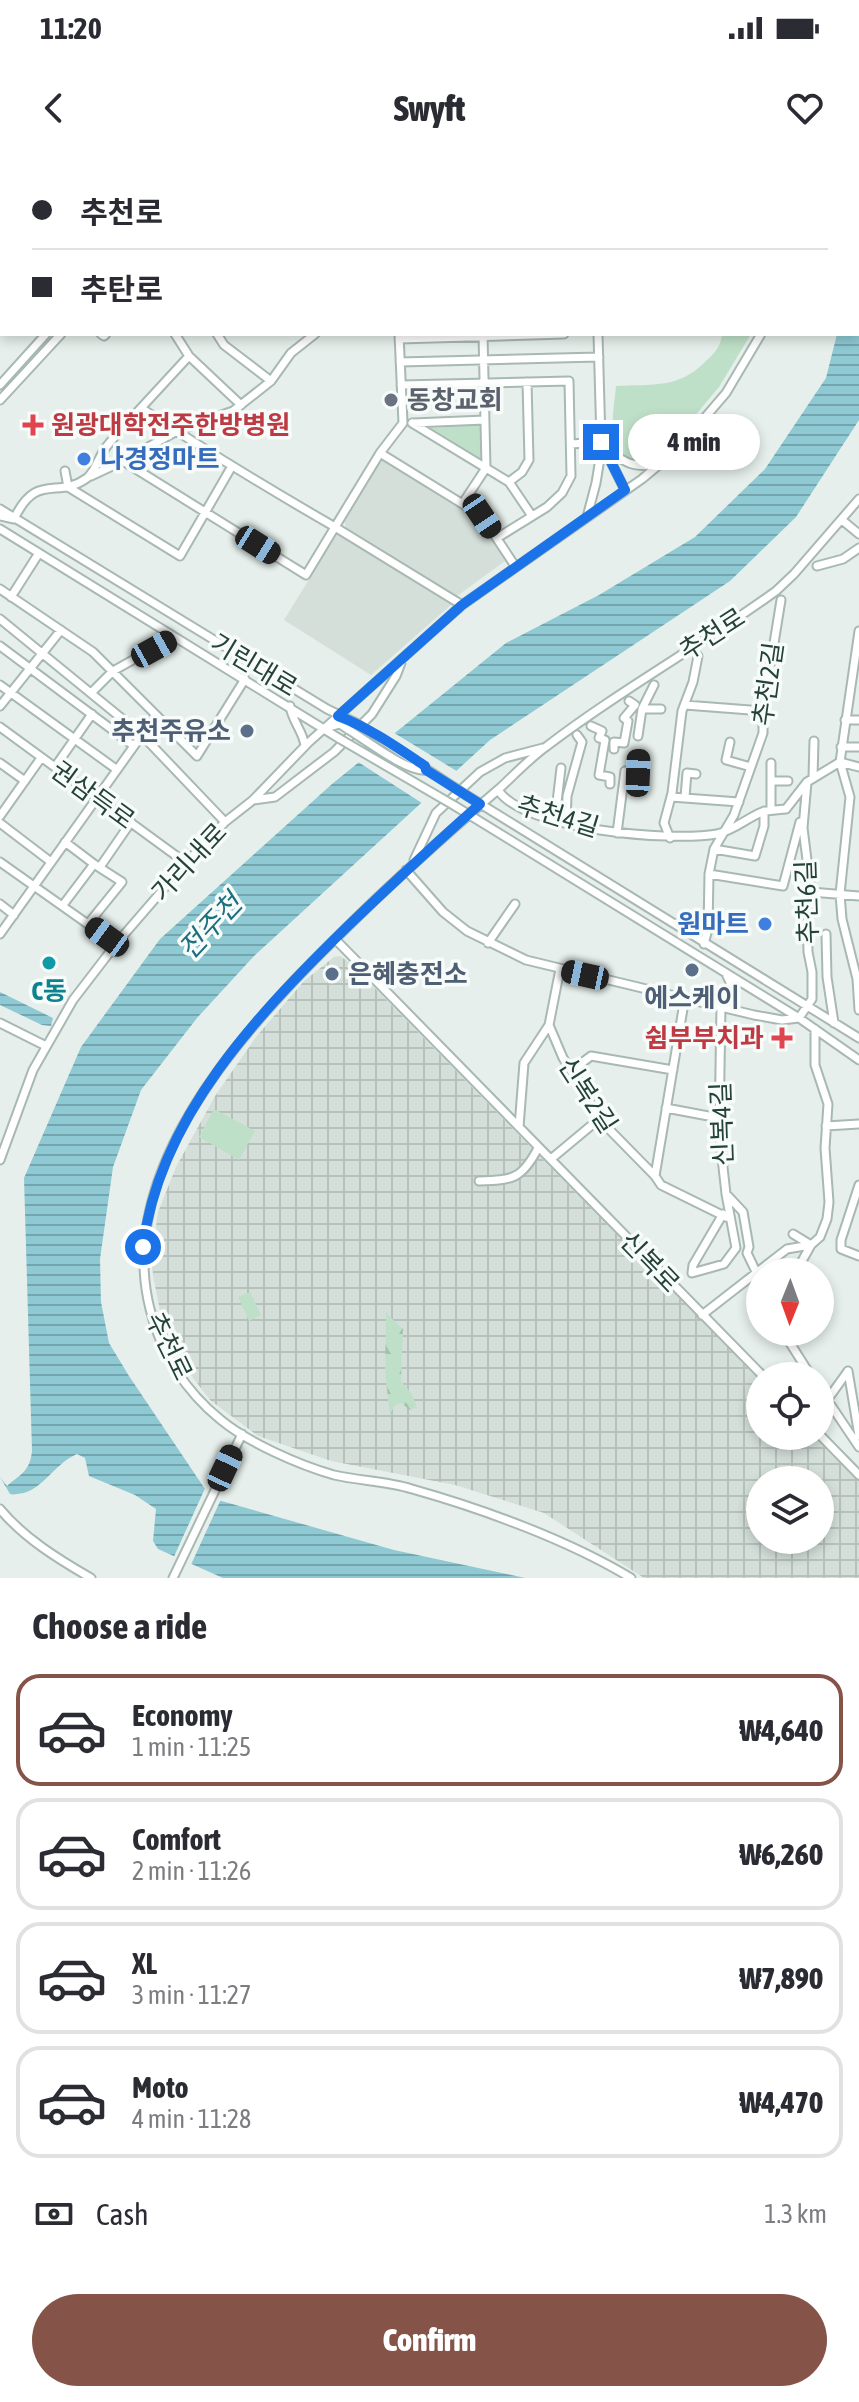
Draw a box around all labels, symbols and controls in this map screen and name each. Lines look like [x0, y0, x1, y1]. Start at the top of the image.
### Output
text: 11:20 [40, 11, 102, 45]
icon: back [32, 86, 76, 130]
icon: heart [783, 86, 827, 130]
text: Swyft [394, 87, 465, 129]
text: 추천로 [80, 195, 163, 229]
text: 추탄로 [80, 272, 163, 306]
place label: 동창교회 [407, 385, 503, 415]
marker: 동창교회 [382, 391, 400, 409]
place label: 원광대학전주한방병원 [51, 410, 290, 440]
marker: 원광대학전주한방병원 [22, 414, 44, 436]
callout: 4 min [629, 414, 761, 470]
route end [583, 424, 619, 460]
text: 4 min [667, 427, 721, 457]
place label: 나경정마트 [100, 444, 220, 474]
marker: 나경정마트 [75, 450, 93, 468]
car [459, 489, 505, 543]
car [231, 522, 285, 568]
street label: 추천로 [674, 602, 750, 666]
car [127, 627, 181, 671]
street label: 기린대로 [205, 628, 303, 702]
street label: 추천2길 [747, 640, 789, 728]
place label: 추천주유소 [111, 716, 231, 746]
marker: 추천주유소 [238, 722, 256, 740]
car [625, 749, 651, 797]
street label: 권삼득로 [45, 755, 141, 835]
street label: 추천4길 [513, 789, 603, 843]
street label: 가리내로 [145, 817, 233, 907]
street label: 추천6길 [791, 860, 823, 944]
water label: 전주천 [172, 884, 250, 965]
place label: 원마트 [677, 909, 749, 939]
car [81, 913, 133, 961]
marker: 원마트 [756, 915, 774, 933]
marker: C동 [40, 954, 58, 972]
car [559, 958, 611, 992]
place label: 은혜충전소 [348, 959, 468, 989]
marker: 에스케이 [683, 961, 701, 979]
marker: 은혜충전소 [323, 965, 341, 983]
place label: C동 [31, 976, 67, 1006]
place label: 에스케이 [644, 983, 740, 1013]
place label: 쉼부부치과 [644, 1023, 764, 1053]
marker: 쉼부부치과 [771, 1027, 793, 1049]
street label: 신복2길 [553, 1052, 623, 1138]
street label: 신복4길 [706, 1082, 738, 1166]
street label: 신복로 [614, 1226, 686, 1298]
route start [125, 1229, 161, 1265]
north arrow [746, 1258, 834, 1346]
map controls [746, 1258, 834, 1554]
street label: 추천로 [140, 1307, 198, 1385]
button: locate [746, 1362, 834, 1450]
car [204, 1441, 246, 1495]
button: layers [746, 1466, 834, 1554]
text: Choose a ride [32, 1605, 207, 1647]
icon: car [36, 1694, 108, 1766]
text: Economy [132, 1698, 233, 1732]
text: ₩4,640 [740, 1713, 823, 1747]
text: 1 min · 11:25 [132, 1732, 251, 1762]
icon: car [36, 1818, 108, 1890]
text: Comfort [132, 1822, 221, 1856]
text: ₩6,260 [740, 1837, 823, 1871]
text: 2 min · 11:26 [132, 1856, 251, 1886]
icon: car [36, 1942, 108, 2014]
text: XL [132, 1946, 157, 1980]
text: ₩7,890 [740, 1961, 823, 1995]
text: 3 min · 11:27 [132, 1980, 251, 2010]
icon: car [36, 2066, 108, 2138]
text: Moto [132, 2070, 189, 2104]
text: ₩4,470 [740, 2085, 823, 2119]
text: 4 min · 11:28 [132, 2104, 251, 2134]
icon: cash [32, 2192, 76, 2236]
text: Cash [96, 2197, 149, 2231]
text: 1.3 km [764, 2199, 827, 2229]
button: Confirm [32, 2294, 827, 2386]

